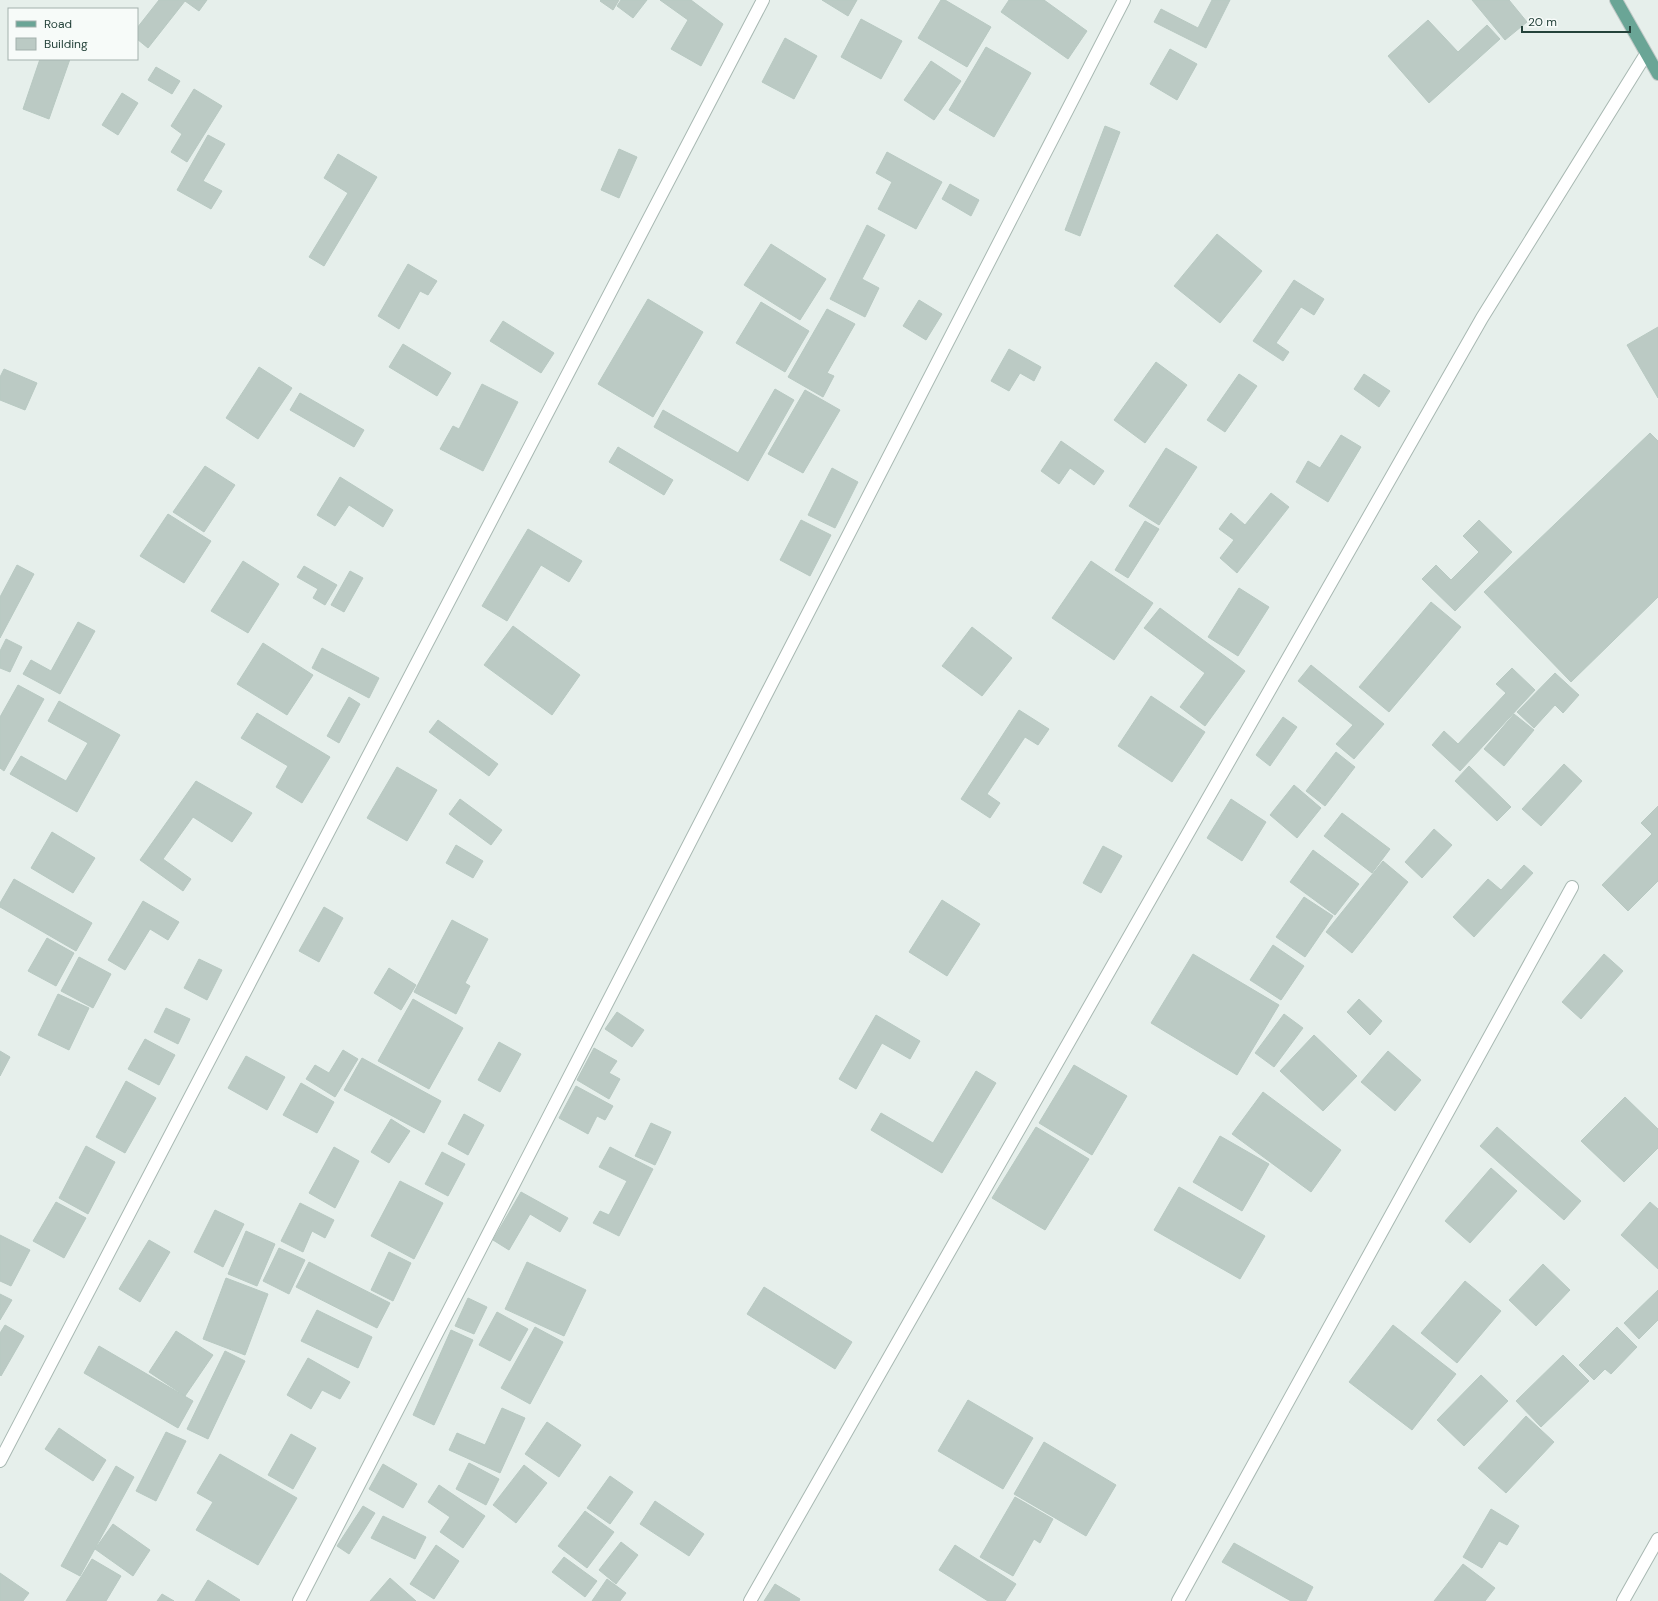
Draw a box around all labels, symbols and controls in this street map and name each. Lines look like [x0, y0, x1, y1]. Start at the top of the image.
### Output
legend [8, 8, 138, 60]
scale bar [1522, 8, 1630, 34]
text: 20 m [1528, 14, 1557, 30]
text: Road [44, 16, 72, 32]
text: Building [44, 36, 88, 52]

